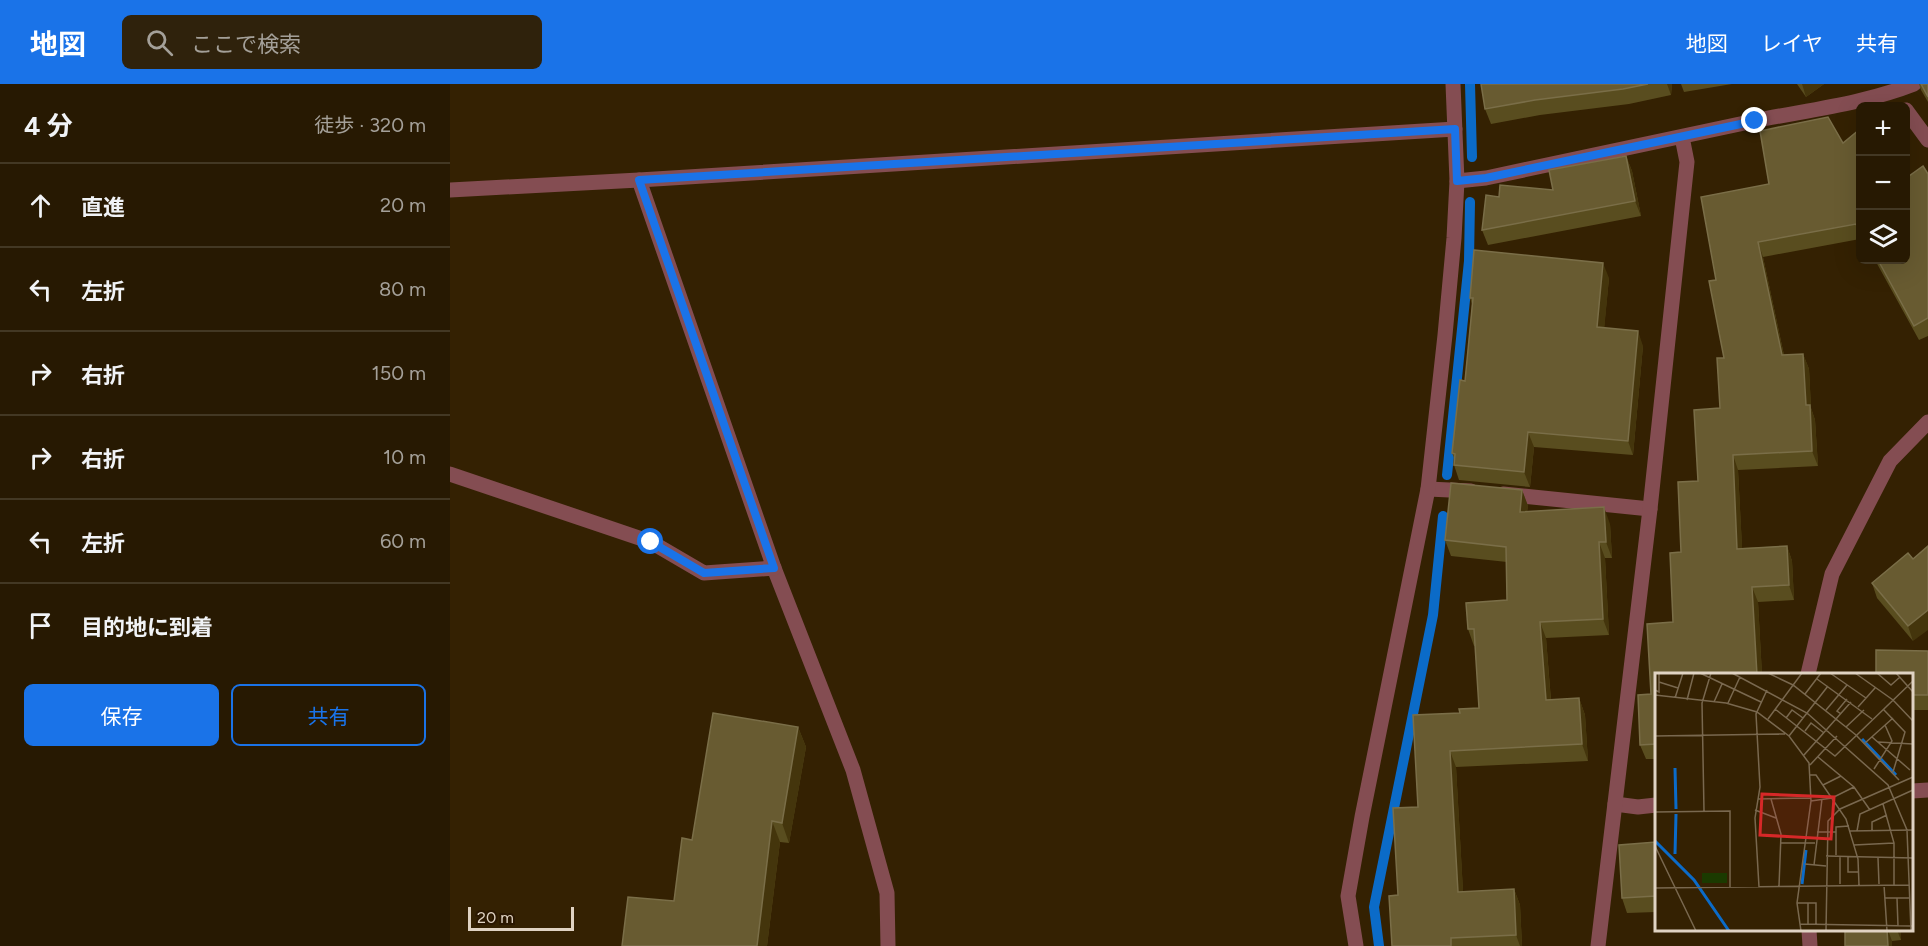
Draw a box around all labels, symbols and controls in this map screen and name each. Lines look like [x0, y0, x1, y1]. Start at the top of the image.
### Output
search box [122, 15, 542, 69]
icon: search [143, 26, 176, 59]
text: 地図 [30, 27, 86, 61]
text: ここで検索 [191, 31, 301, 58]
text: 地図 [1686, 31, 1728, 56]
text: レイヤ [1761, 31, 1823, 56]
text: 共有 [1856, 31, 1898, 56]
map controls [1856, 102, 1910, 264]
button: + [1856, 102, 1910, 156]
route end [1741, 107, 1767, 133]
text: 4 分 [24, 110, 73, 142]
text: 徒歩 · 320 m [314, 113, 426, 137]
button: − [1856, 156, 1910, 210]
icon: ahead [24, 189, 57, 222]
text: 20 m [380, 193, 426, 217]
text: 直進 [81, 194, 125, 221]
button: layers [1856, 210, 1910, 264]
icon: left [24, 273, 57, 306]
text: 80 m [379, 277, 426, 301]
text: 左折 [81, 278, 125, 305]
icon: right [24, 357, 57, 390]
text: 150 m [371, 361, 426, 385]
text: 右折 [81, 362, 125, 389]
icon: right [24, 441, 57, 474]
text: 10 m [383, 445, 426, 469]
text: 右折 [81, 446, 125, 473]
icon: left [24, 525, 57, 558]
route start [637, 528, 663, 554]
text: 60 m [380, 529, 426, 553]
text: 左折 [81, 530, 125, 557]
icon: arrive [24, 609, 57, 642]
text: 目的地に到着 [81, 614, 213, 641]
inset map [1655, 673, 1913, 931]
button: 保存 [24, 684, 219, 746]
button: 共有 [231, 684, 426, 746]
scale bar [468, 904, 574, 932]
text: 20 m [477, 908, 514, 927]

